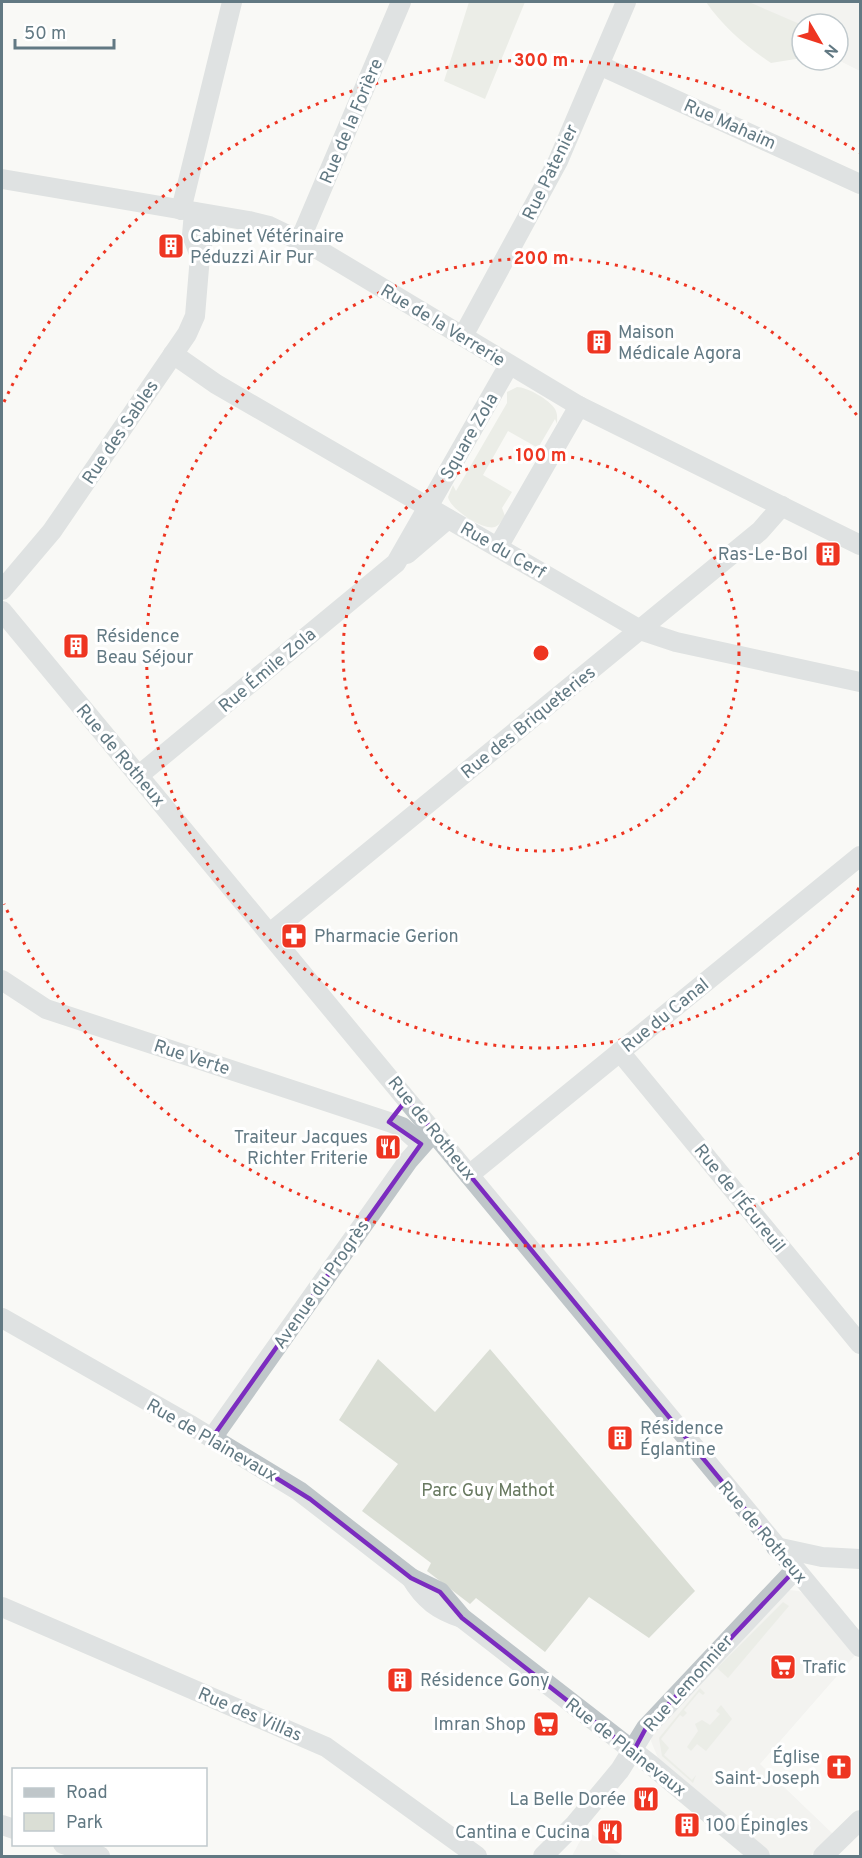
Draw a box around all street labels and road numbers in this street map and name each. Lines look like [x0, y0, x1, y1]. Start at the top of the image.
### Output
street label: Rue de la Forière [316, 55, 389, 188]
street label: Rue Mahaim [680, 95, 779, 156]
street label: Rue Patenier [518, 121, 584, 224]
street label: Rue de la Verrerie [376, 280, 509, 373]
street label: Rue des Sables [78, 376, 165, 489]
street label: Square Zola [436, 389, 504, 484]
street label: Rue du Cerf [455, 518, 549, 585]
street label: Rue Émile Zola [213, 622, 321, 719]
street label: Rue des Briqueteries [457, 662, 601, 785]
street label: Rue de Rotheux [70, 700, 170, 812]
street label: Rue du Canal [618, 974, 714, 1058]
street label: Rue Verte [151, 1035, 232, 1081]
street label: Rue de Rotheux [382, 1072, 480, 1186]
street label: Rue de l'Écureuil [688, 1139, 791, 1258]
street label: Avenue du Progrès [269, 1216, 375, 1354]
street label: Rue de Plainevaux [142, 1394, 281, 1488]
street label: Rue de Rotheux [712, 1477, 812, 1589]
street label: Rue Lemonnier [639, 1631, 739, 1737]
street label: Rue des Villas [194, 1683, 305, 1748]
street label: Rue de Plainevaux [560, 1694, 690, 1803]

